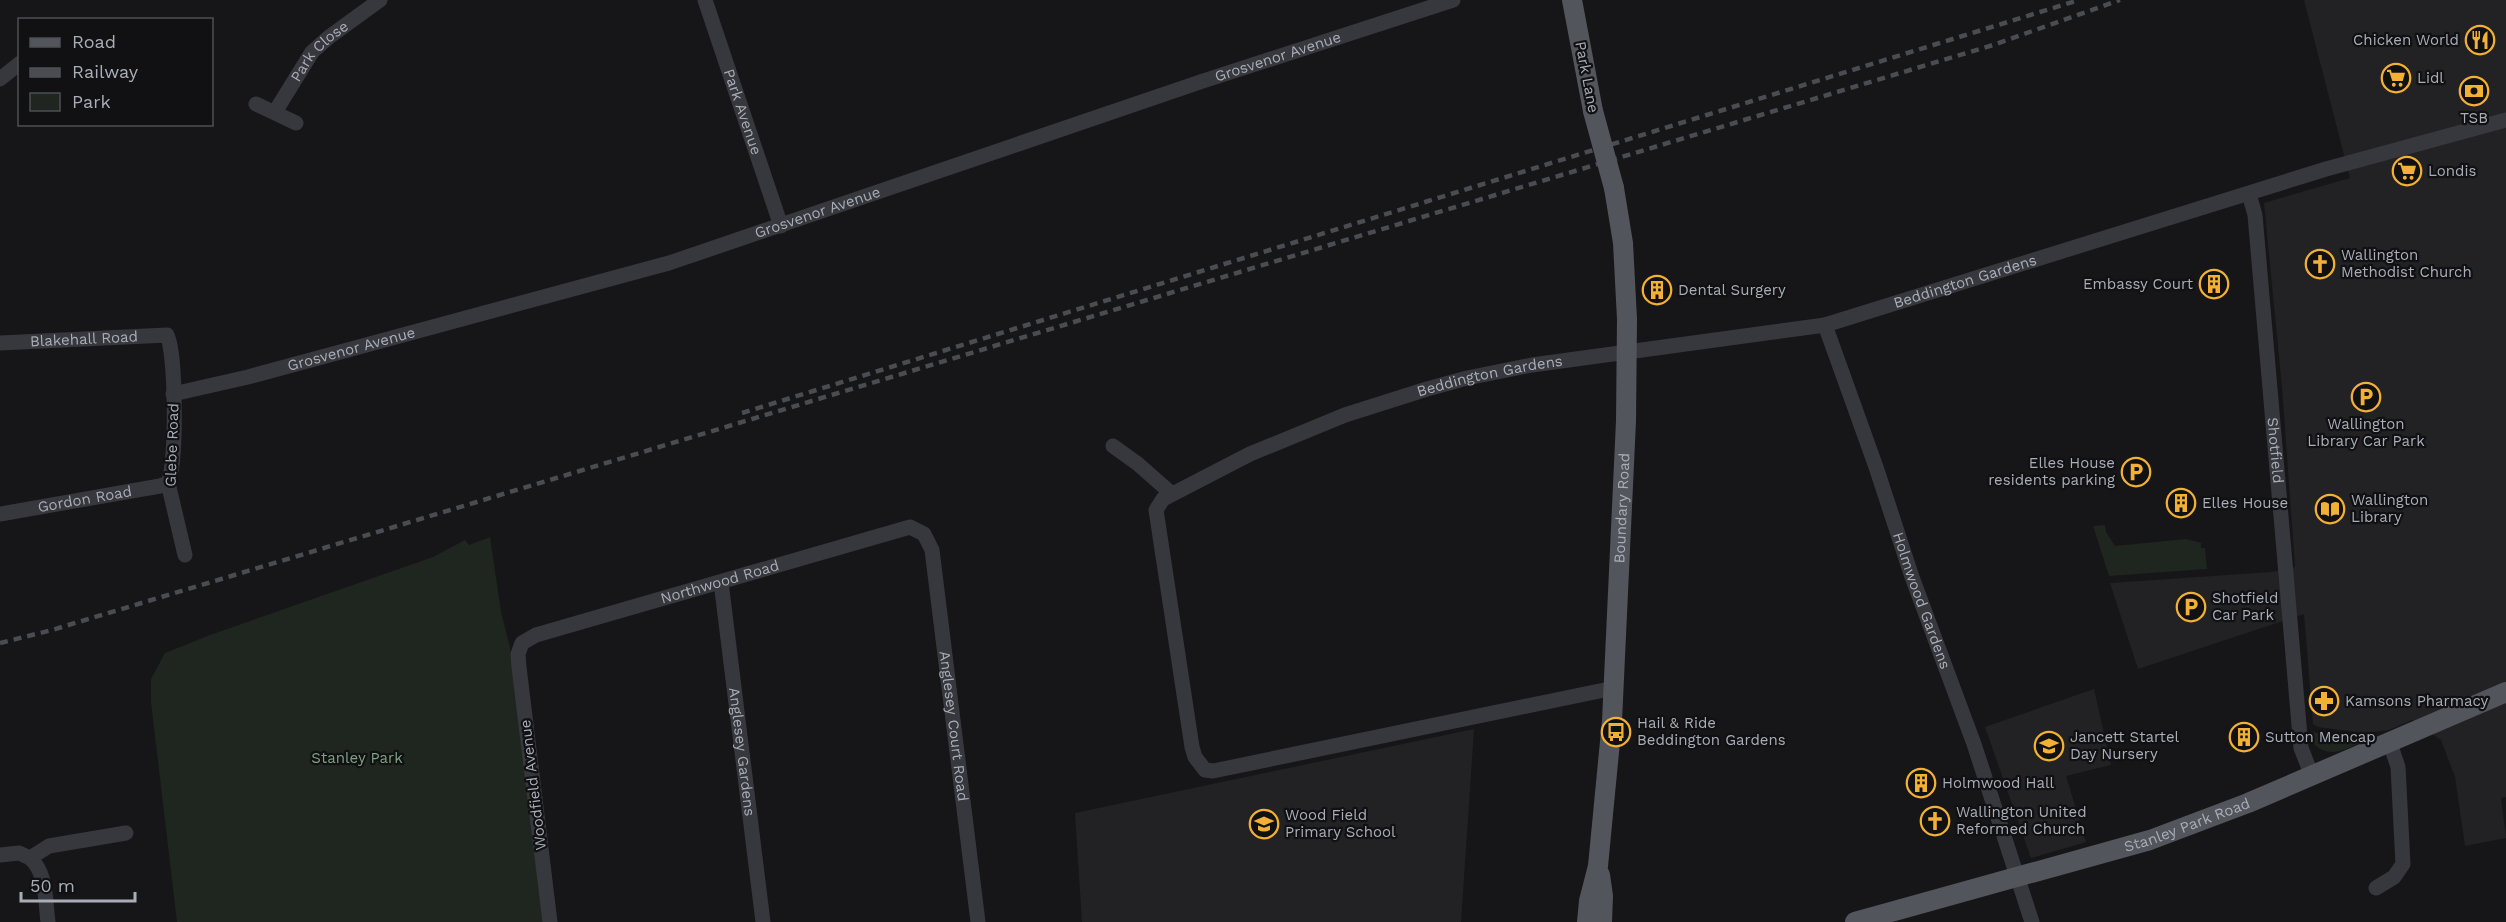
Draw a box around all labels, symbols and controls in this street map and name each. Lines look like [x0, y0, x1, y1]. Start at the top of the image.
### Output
street label: Park Close [287, 17, 352, 85]
legend [18, 18, 213, 126]
restaurant icon: Chicken World [2464, 24, 2496, 56]
street label: Grosvenor Avenue [1213, 28, 1343, 86]
text: Road [72, 31, 116, 52]
place label: Chicken World [2353, 31, 2459, 49]
street label: Park Lane [1571, 40, 1603, 114]
text: Railway [72, 61, 139, 82]
supermarket icon: Lidl [2380, 62, 2412, 94]
street label: Park Avenue [720, 67, 765, 157]
place label: Lidl [2417, 69, 2444, 87]
bank icon: TSB [2458, 75, 2490, 107]
text: Park [72, 91, 111, 112]
place label: TSB [2460, 109, 2488, 127]
supermarket icon: Londis [2391, 155, 2423, 187]
place label: Londis [2428, 162, 2476, 180]
street label: Grosvenor Avenue [752, 183, 883, 242]
place label: Wallington Methodist Church [2341, 246, 2472, 281]
church icon: Wallington Methodist Church [2304, 248, 2336, 280]
street label: Beddington Gardens [1891, 251, 2039, 312]
building icon: Embassy Court [2198, 268, 2230, 300]
building icon: Dental Surgery [1641, 274, 1673, 306]
place label: Embassy Court [2083, 275, 2194, 293]
place label: Dental Surgery [1678, 281, 1786, 299]
street label: Grosvenor Avenue [285, 323, 417, 375]
street label: Blakehall Road [30, 327, 138, 351]
street label: Beddington Gardens [1415, 352, 1564, 401]
parking icon: Wallington Library Car Park [2350, 381, 2382, 413]
street label: Glebe Road [162, 403, 182, 487]
place label: Wallington Library Car Park [2307, 415, 2425, 450]
street label: Shotfield [2263, 416, 2287, 484]
street label: Boundary Road [1610, 452, 1634, 564]
place label: Elles House residents parking [1988, 454, 2115, 489]
parking icon: Elles House residents parking [2120, 456, 2152, 488]
street label: Gordon Road [36, 482, 133, 516]
building icon: Elles House [2165, 487, 2197, 519]
place label: Wallington Library [2351, 491, 2428, 526]
library icon: Wallington Library [2314, 493, 2346, 525]
place label: Elles House [2202, 494, 2288, 512]
street label: Holmwood Gardens [1889, 530, 1954, 672]
street label: Northwood Road [658, 556, 781, 608]
place label: Shotfield Car Park [2212, 589, 2278, 624]
parking icon: Shotfield Car Park [2175, 591, 2207, 623]
street label: Anglesey Court Road [936, 650, 972, 802]
pharmacy icon: Kamsons Pharmacy [2308, 685, 2340, 717]
street label: Anglesey Gardens [725, 686, 759, 817]
place label: Kamsons Pharmacy [2345, 692, 2489, 710]
place label: Hail & Ride Beddington Gardens [1637, 714, 1786, 749]
bus stop icon: Hail & Ride Beddington Gardens [1600, 716, 1632, 748]
street label: Woodfield Avenue [516, 719, 550, 851]
building icon: Sutton Mencap [2228, 721, 2260, 753]
place label: Jancett Startel Day Nursery [2070, 728, 2180, 763]
place label: Sutton Mencap [2265, 728, 2376, 746]
school or university icon: Jancett Startel Day Nursery [2033, 730, 2065, 762]
park label: Stanley Park [311, 749, 403, 767]
building icon: Holmwood Hall [1905, 767, 1937, 799]
place label: Holmwood Hall [1942, 774, 2054, 792]
street label: Stanley Park Road [2122, 794, 2253, 856]
place label: Wallington United Reformed Church [1956, 803, 2087, 838]
church icon: Wallington United Reformed Church [1919, 805, 1951, 837]
place label: Wood Field Primary School [1285, 806, 1396, 841]
school or university icon: Wood Field Primary School [1248, 808, 1280, 840]
scale bar [21, 865, 135, 903]
text: 50 m [30, 875, 75, 896]

